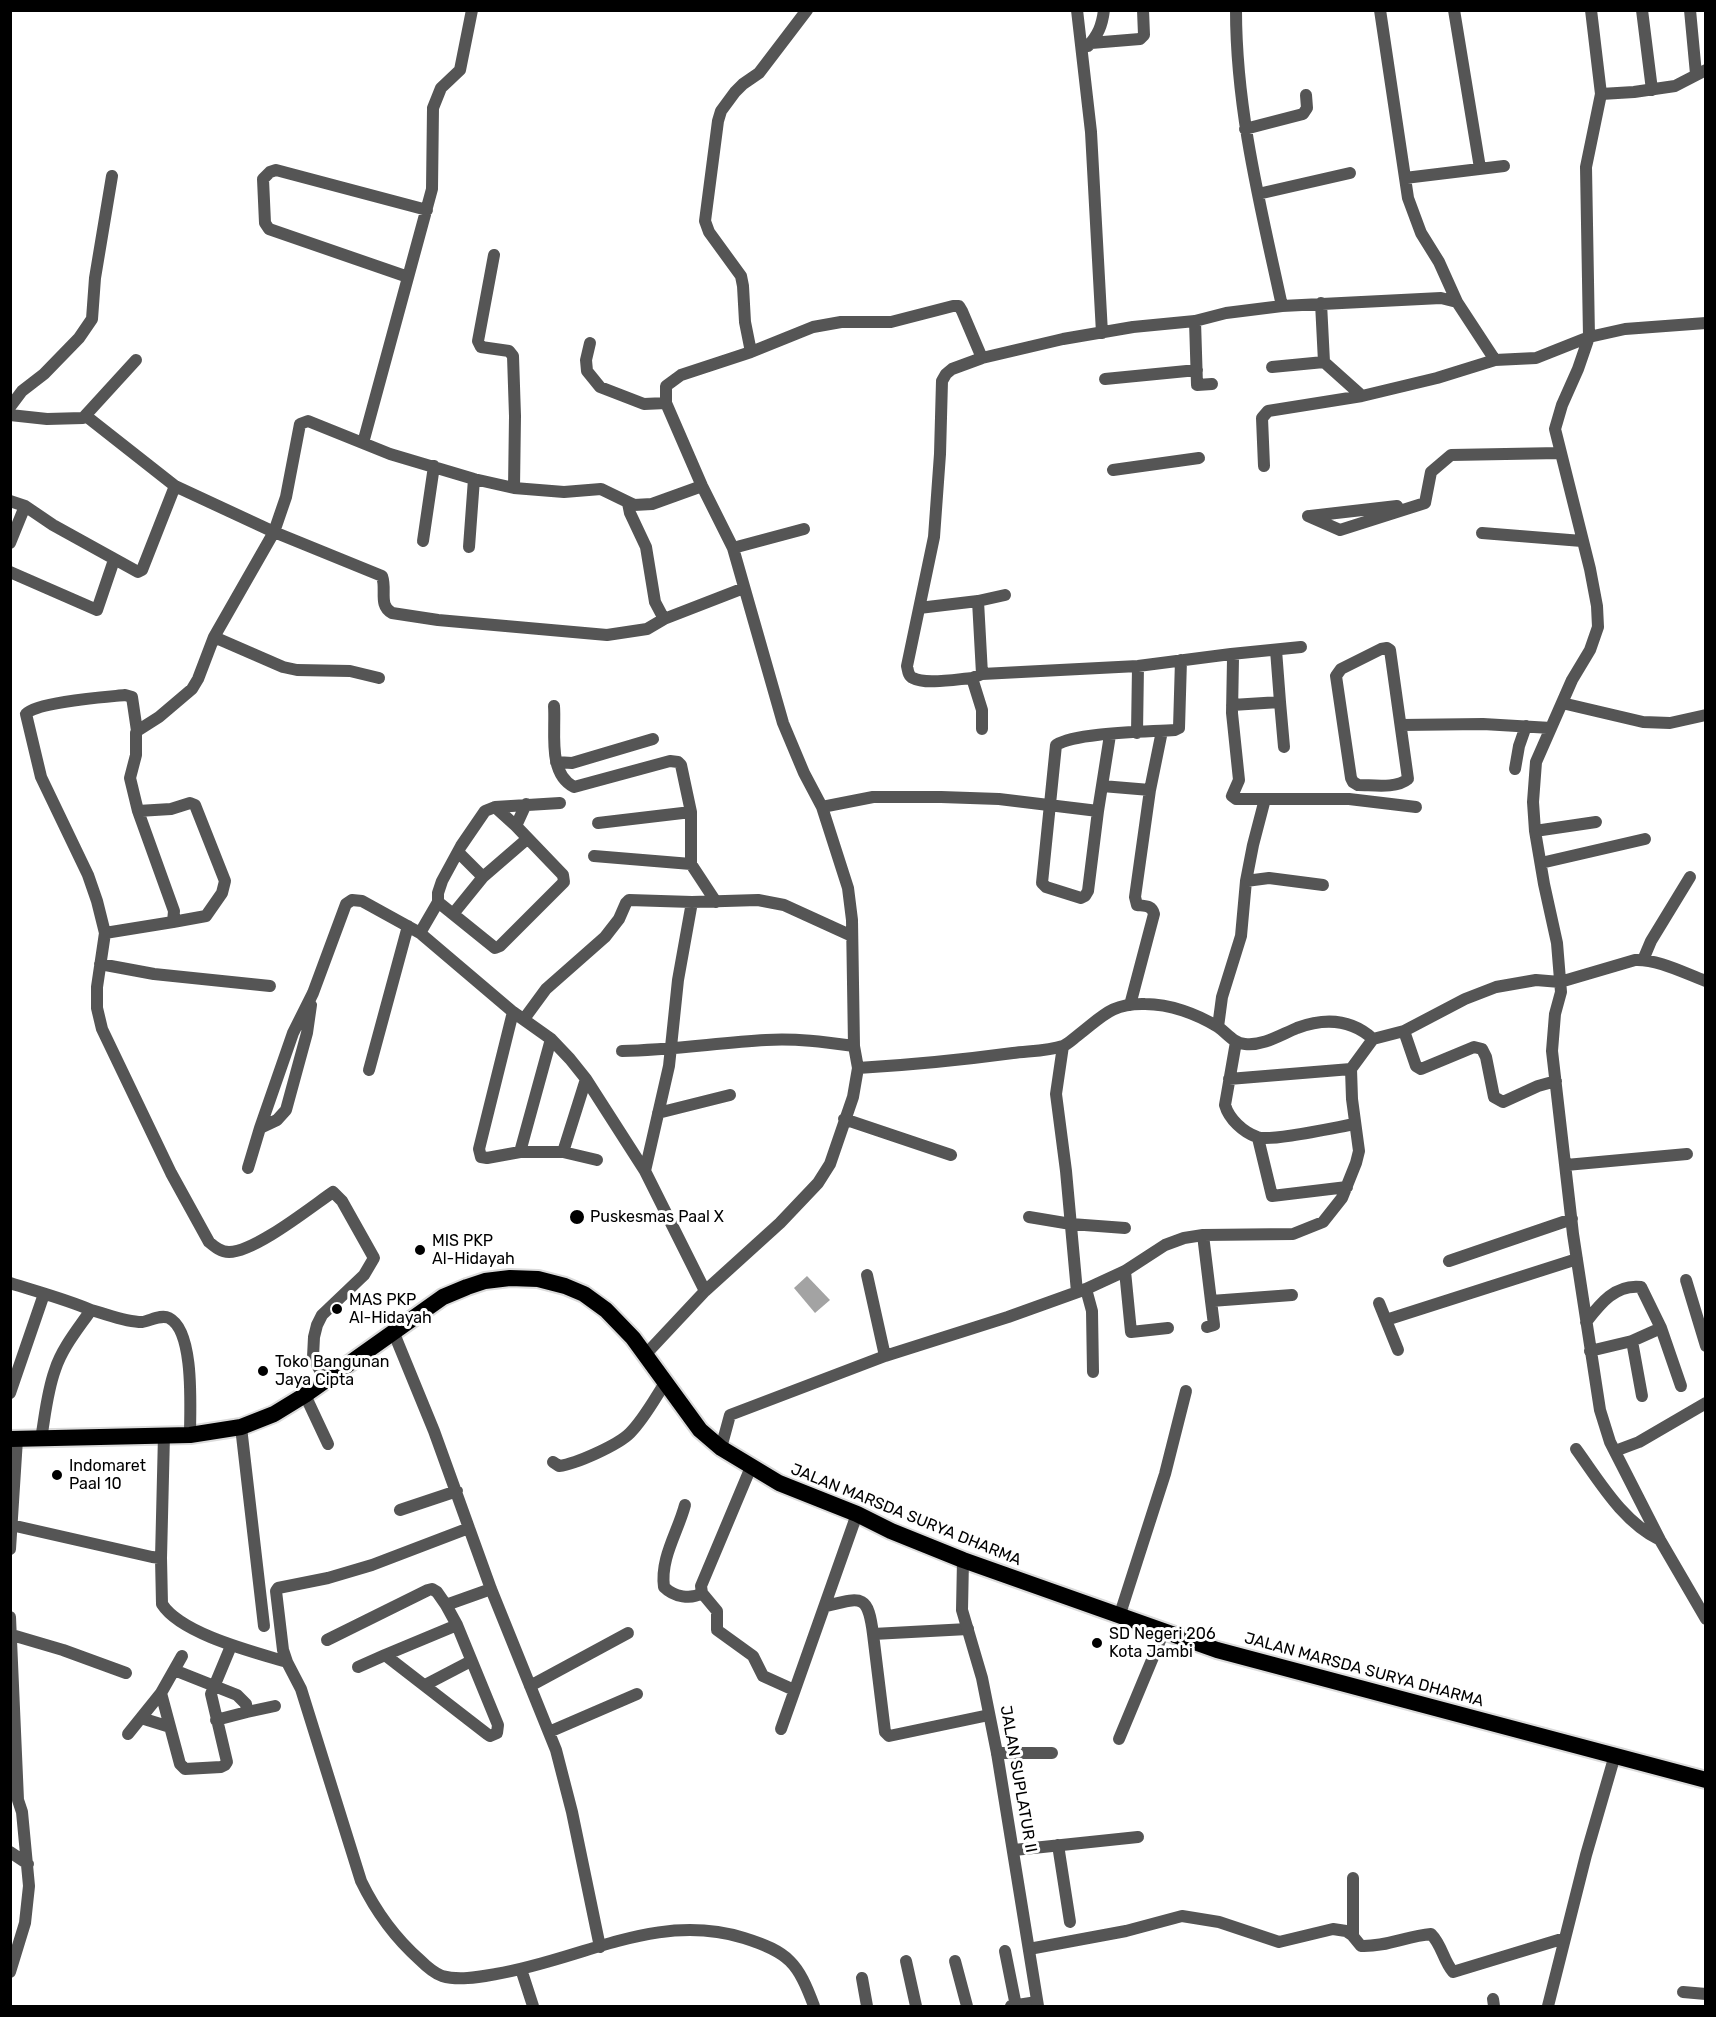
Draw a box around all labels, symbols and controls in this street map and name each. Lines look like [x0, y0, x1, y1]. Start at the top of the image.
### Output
place label: Puskesmas Paal X [590, 1207, 724, 1227]
marker: Puskesmas Paal X [568, 1208, 586, 1226]
place label: MIS PKP Al-Hidayah [432, 1231, 515, 1269]
marker: MIS PKP Al-Hidayah [413, 1243, 427, 1257]
place label: MAS PKP Al-Hidayah [349, 1290, 432, 1328]
marker: MAS PKP Al-Hidayah [330, 1302, 344, 1316]
place label: Toko Bangunan Jaya Cipta [275, 1352, 390, 1390]
marker: Toko Bangunan Jaya Cipta [256, 1364, 270, 1378]
place label: Indomaret Paal 10 [69, 1456, 146, 1494]
street label: JALAN MARSDA SURYA DHARMA [788, 1460, 1024, 1570]
marker: Indomaret Paal 10 [50, 1468, 64, 1482]
place label: SD Negeri 206 Kota Jambi [1109, 1624, 1216, 1662]
street label: JALAN MARSDA SURYA DHARMA [1242, 1629, 1486, 1711]
marker: SD Negeri 206 Kota Jambi [1090, 1636, 1104, 1650]
street label: JALAN SUPLATUR II [996, 1704, 1040, 1854]

